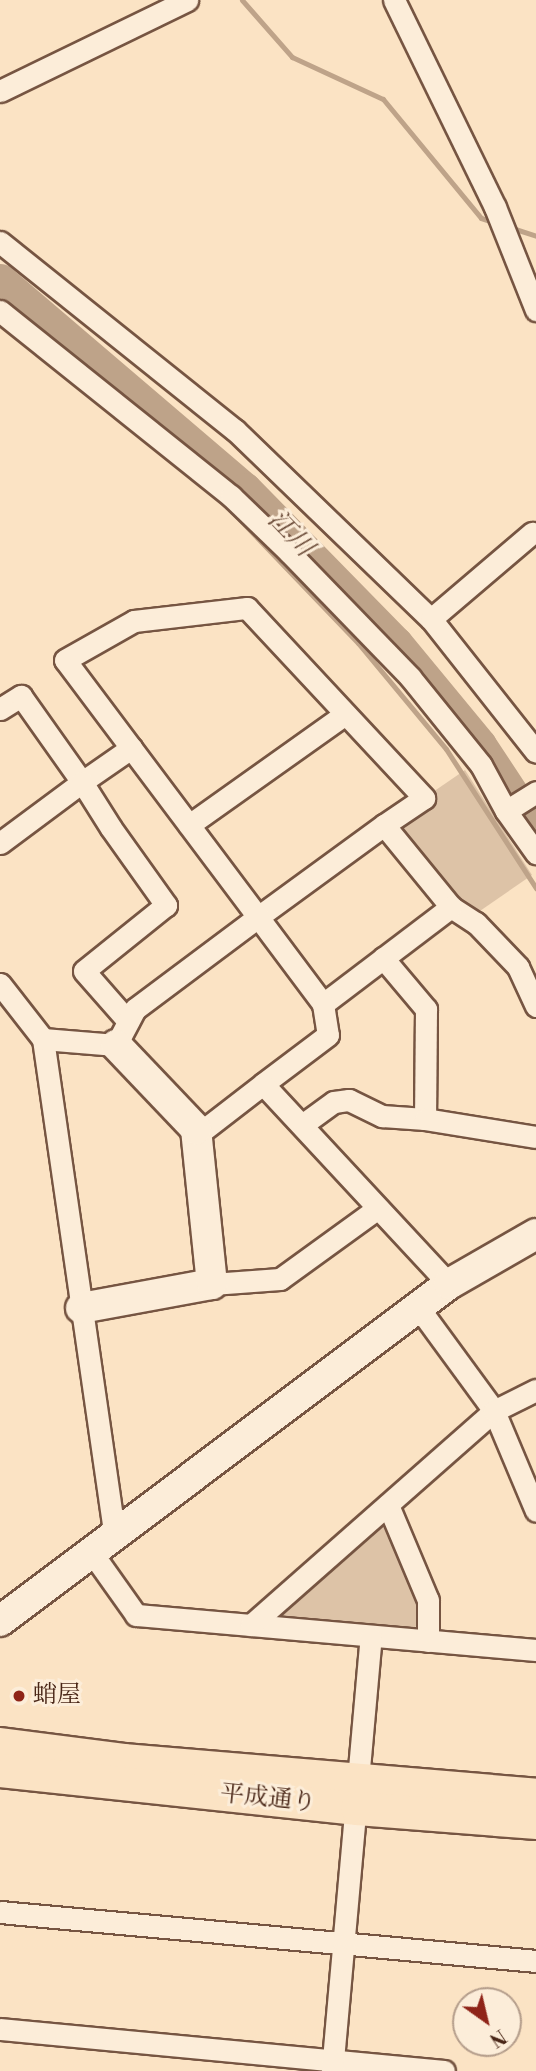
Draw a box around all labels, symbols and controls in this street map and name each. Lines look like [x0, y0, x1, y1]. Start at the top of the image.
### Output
water label: 江川 [261, 504, 319, 564]
place label: 蛸屋 [33, 1682, 81, 1710]
marker: 蛸屋 [11, 1688, 27, 1704]
street label: 平成通り [219, 1780, 317, 1818]
north arrow [452, 1987, 522, 2057]
text: N [485, 2024, 511, 2052]

